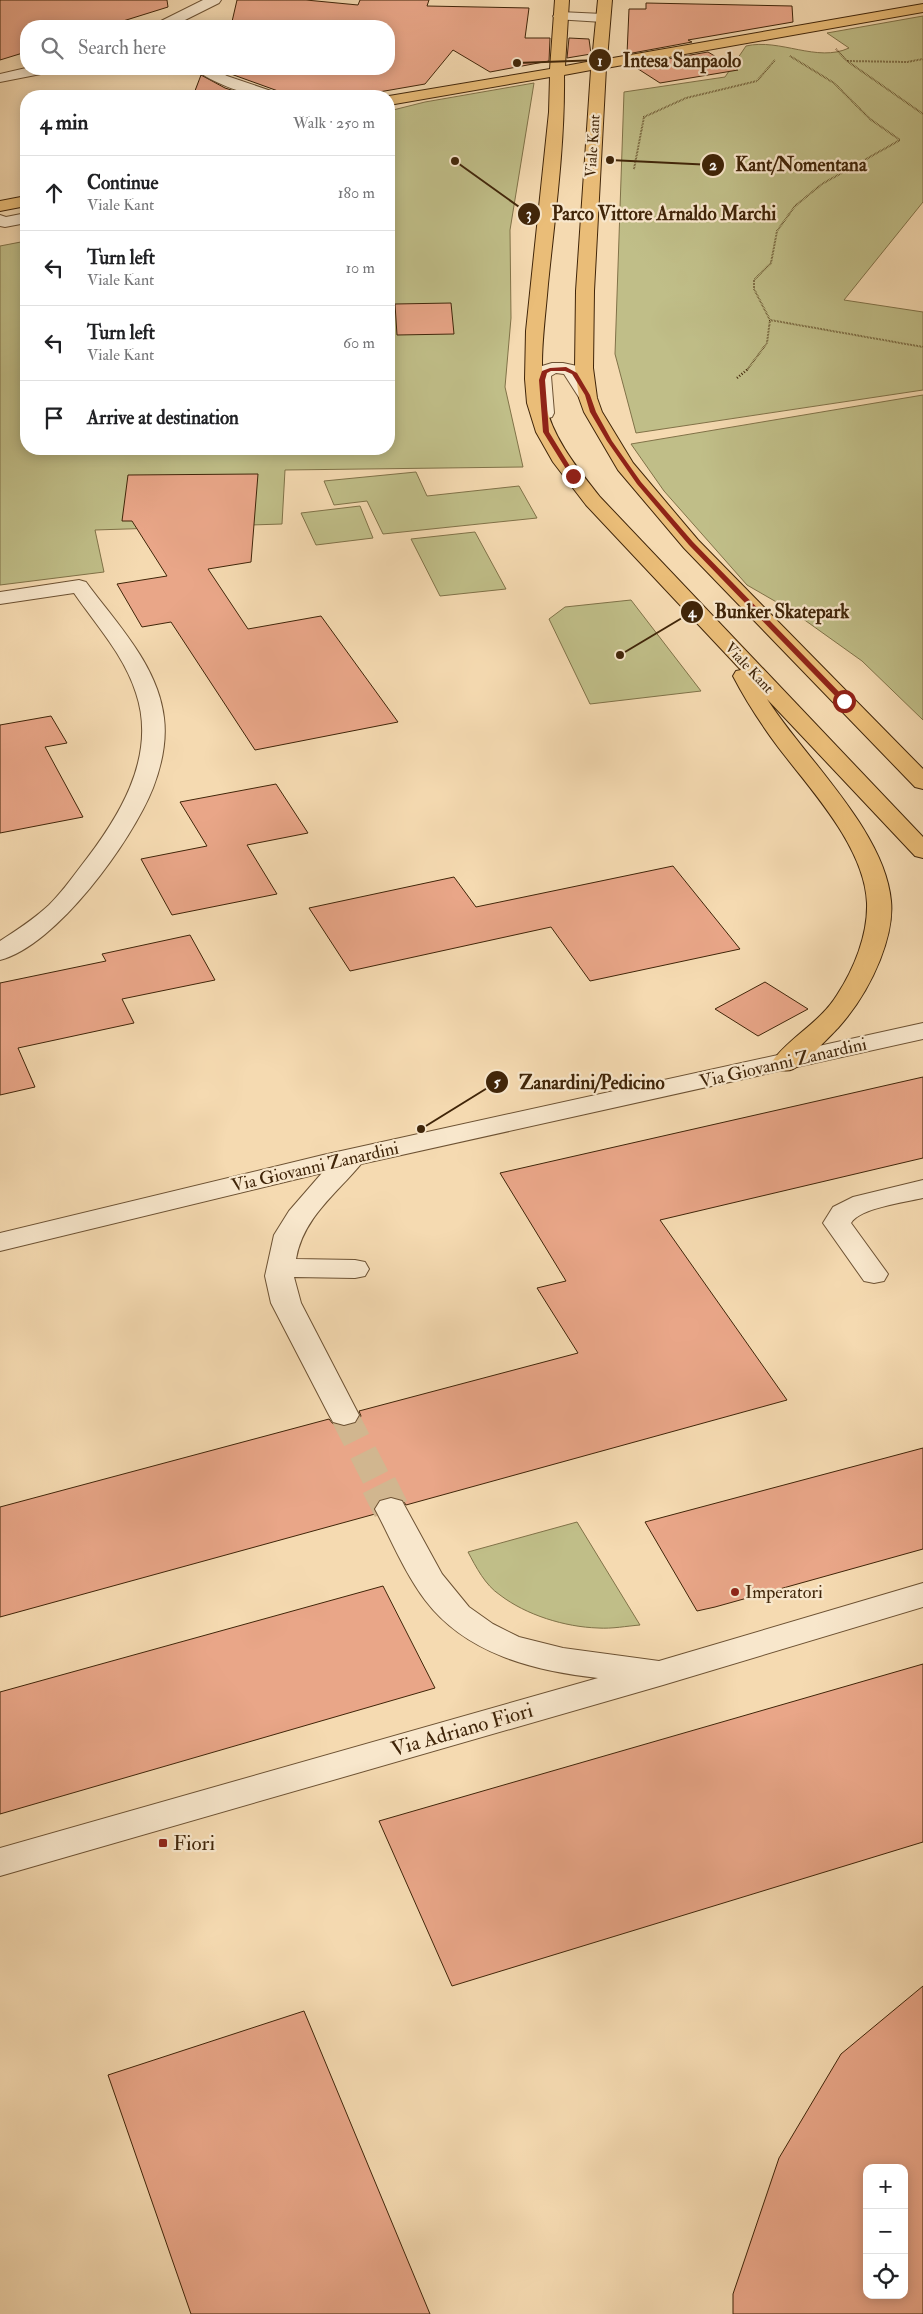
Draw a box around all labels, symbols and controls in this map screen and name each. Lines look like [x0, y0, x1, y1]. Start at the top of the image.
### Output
search box [20, 20, 395, 75]
icon: search [38, 34, 66, 62]
text: Search here [78, 36, 166, 60]
callout: Intesa Sanpaolo [587, 43, 751, 77]
text: Intesa Sanpaolo [623, 49, 741, 74]
text: 1 [597, 52, 603, 71]
text: 4 min [40, 109, 88, 136]
text: Walk · 250 m [293, 113, 375, 133]
street label: Viale Kant [581, 114, 605, 178]
callout: Kant/Nomentana [700, 148, 877, 182]
text: Kant/Nomentana [735, 153, 868, 177]
text: 2 [709, 156, 717, 175]
text: Continue [87, 171, 158, 195]
icon: ahead [40, 179, 68, 207]
text: 180 m [338, 183, 375, 203]
text: Viale Kant [87, 195, 154, 215]
callout: Parco Vittore Arnaldo Marchi [516, 197, 786, 231]
text: Parco Vittore Arnaldo Marchi [552, 202, 776, 226]
text: 3 [526, 205, 532, 224]
text: Turn left [87, 246, 155, 270]
icon: left [40, 254, 68, 282]
text: 10 m [345, 258, 375, 278]
text: Viale Kant [87, 270, 154, 290]
text: Turn left [87, 321, 155, 345]
icon: left [40, 329, 68, 357]
text: 60 m [343, 333, 375, 353]
text: Viale Kant [87, 345, 154, 365]
icon: arrive [40, 404, 68, 432]
text: Arrive at destination [87, 406, 239, 430]
route end [562, 465, 585, 488]
callout: Bunker Skatepark [680, 595, 860, 629]
text: Bunker Skatepark [715, 600, 850, 625]
text: 4 [687, 603, 697, 622]
street label: Viale Kant [721, 638, 778, 698]
route start [833, 690, 856, 713]
street label: Via Giovanni Zanardini [697, 1033, 869, 1093]
callout: Zanardini/Pedicino [484, 1065, 675, 1099]
text: Zanardini/Pedicino [519, 1071, 665, 1095]
text: 5 [494, 1073, 501, 1092]
street label: Via Giovanni Zanardini [229, 1137, 401, 1197]
place label: Imperatori [745, 1581, 823, 1604]
marker: Imperatori [729, 1586, 741, 1598]
street label: Via Adriano Fiori [388, 1697, 536, 1763]
place label: Fiori [173, 1830, 215, 1857]
marker: Fiori [157, 1837, 169, 1849]
map controls [863, 2164, 908, 2299]
button: + [863, 2164, 908, 2209]
button: − [863, 2209, 908, 2254]
button: locate [863, 2254, 908, 2299]

